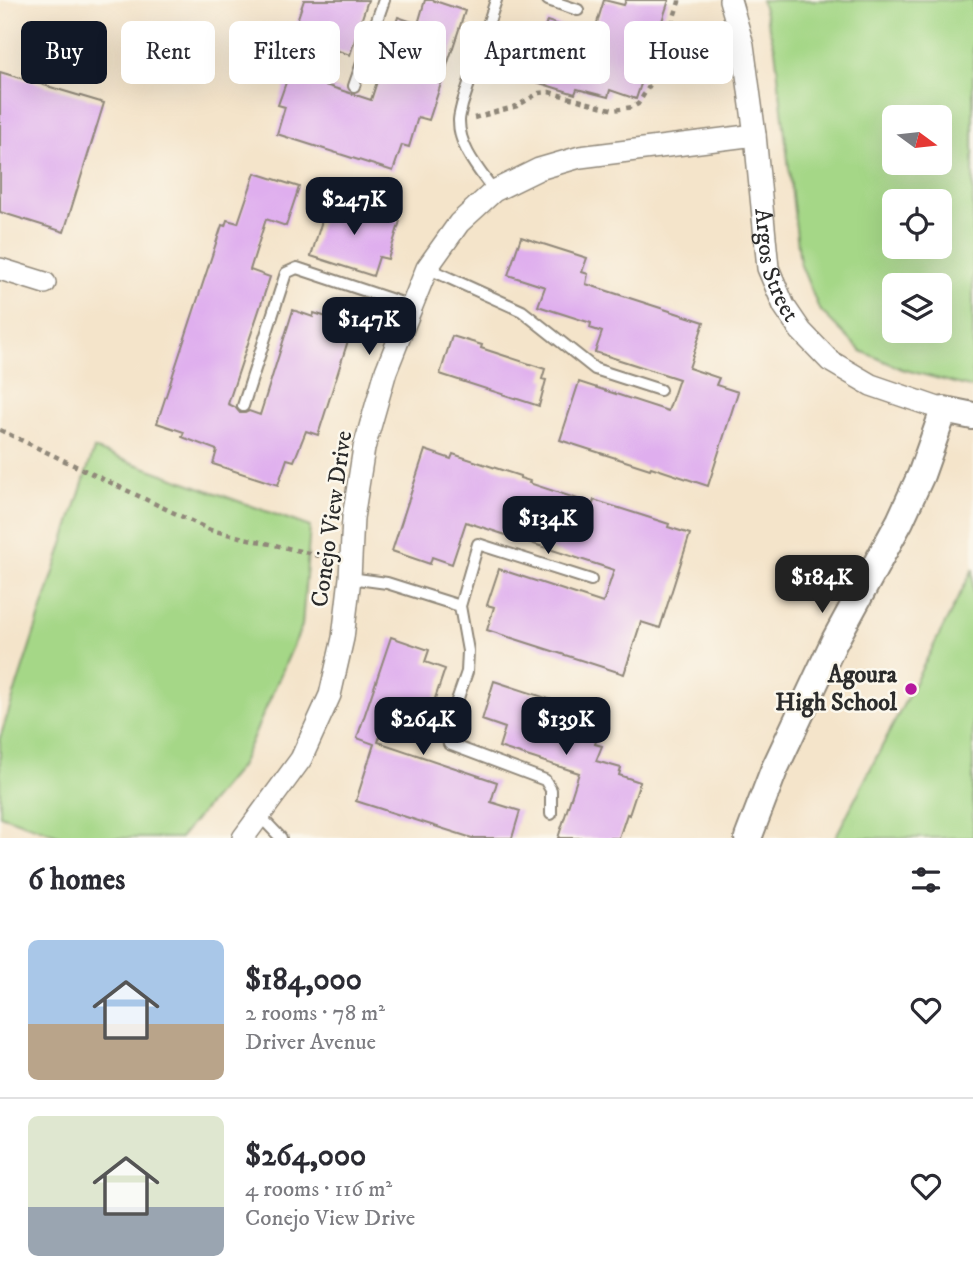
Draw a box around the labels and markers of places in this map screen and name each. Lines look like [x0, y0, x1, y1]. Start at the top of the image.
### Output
pin: $247K [305, 177, 403, 237]
pin: $147K [320, 298, 418, 357]
pin: $134K [499, 496, 597, 556]
pin: $184K [773, 556, 871, 615]
place label: Agoura High School [775, 660, 898, 718]
marker: Agoura High School [903, 681, 919, 697]
pin: $264K [374, 698, 472, 757]
pin: $139K [517, 698, 615, 757]

